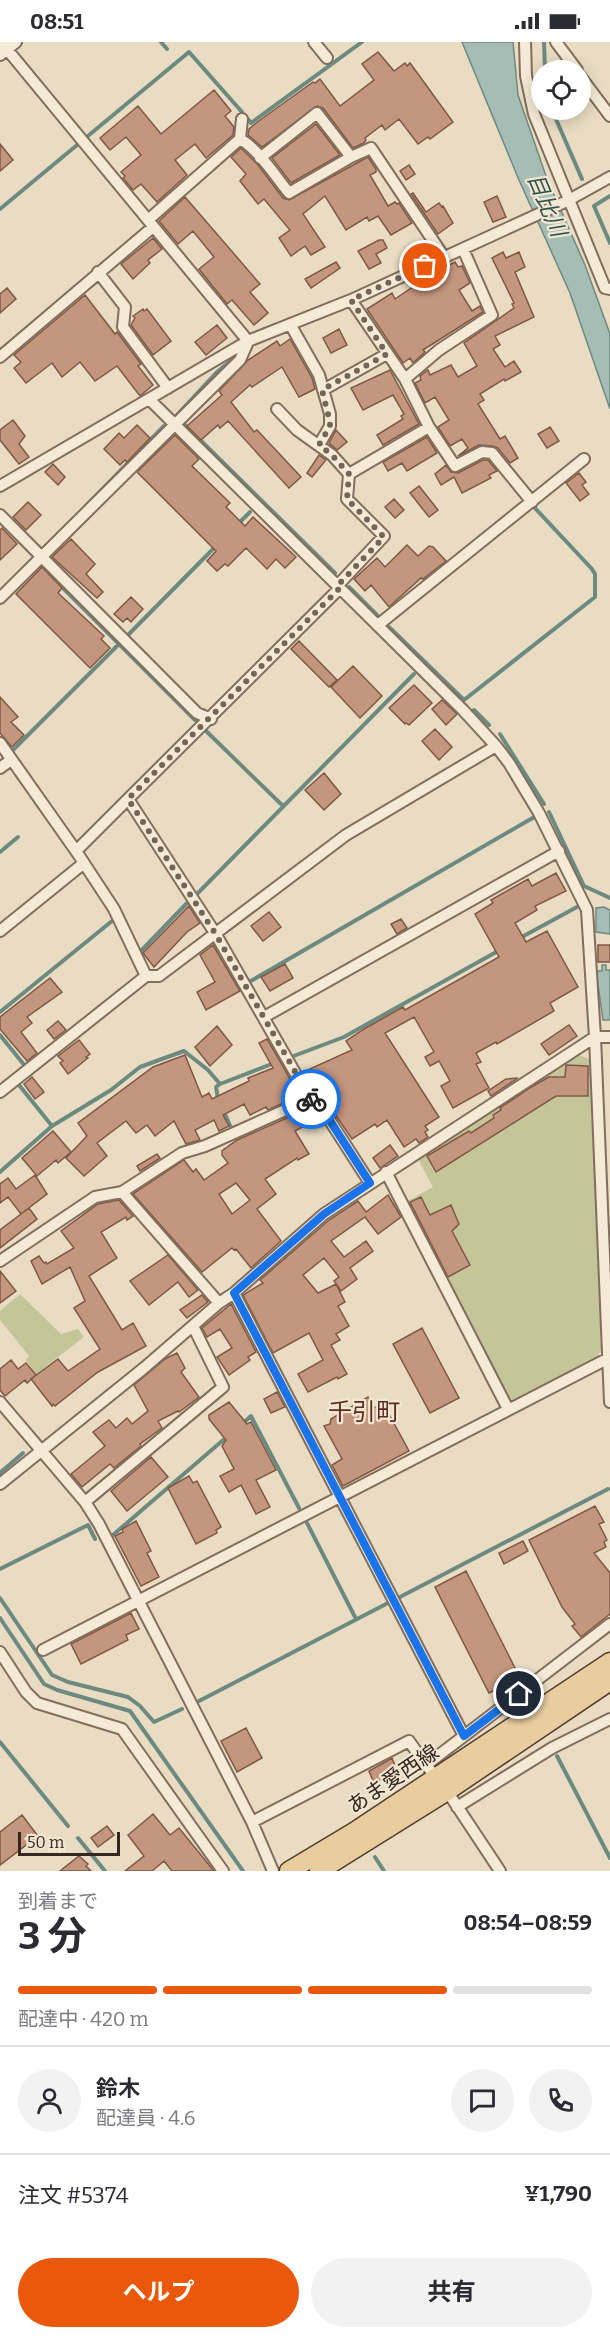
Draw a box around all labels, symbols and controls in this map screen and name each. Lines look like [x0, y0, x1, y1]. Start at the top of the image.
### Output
text: 08:51 [30, 8, 84, 35]
map controls [531, 60, 591, 120]
button: locate [531, 60, 591, 120]
water label: 目比川 [522, 169, 573, 242]
pin [399, 240, 450, 291]
icon: bag [408, 249, 441, 282]
courier [281, 1069, 341, 1129]
icon: bike [295, 1083, 328, 1116]
district label: 千引町 [328, 1398, 400, 1426]
pin [493, 1668, 544, 1719]
icon: home [502, 1677, 535, 1710]
street label: あま愛西線 [342, 1739, 444, 1819]
scale bar [18, 1829, 120, 1856]
text: 50 m [27, 1833, 64, 1852]
text: 到着まで [18, 1889, 98, 1913]
text: 08:54–08:59 [464, 1909, 592, 1936]
text: 3 分 [18, 1913, 86, 1959]
text: 配達中 · 420 m [18, 2007, 149, 2031]
button: person [18, 2069, 81, 2132]
button: chat [451, 2069, 514, 2132]
button: phone [529, 2069, 592, 2132]
text: 鈴木 [96, 2075, 140, 2102]
text: 配達員 · 4.6 [96, 2106, 195, 2130]
text: ¥1,790 [524, 2180, 592, 2207]
text: 注文 #5374 [18, 2182, 129, 2209]
button: ヘルプ [18, 2258, 299, 2327]
button: 共有 [311, 2258, 592, 2327]

